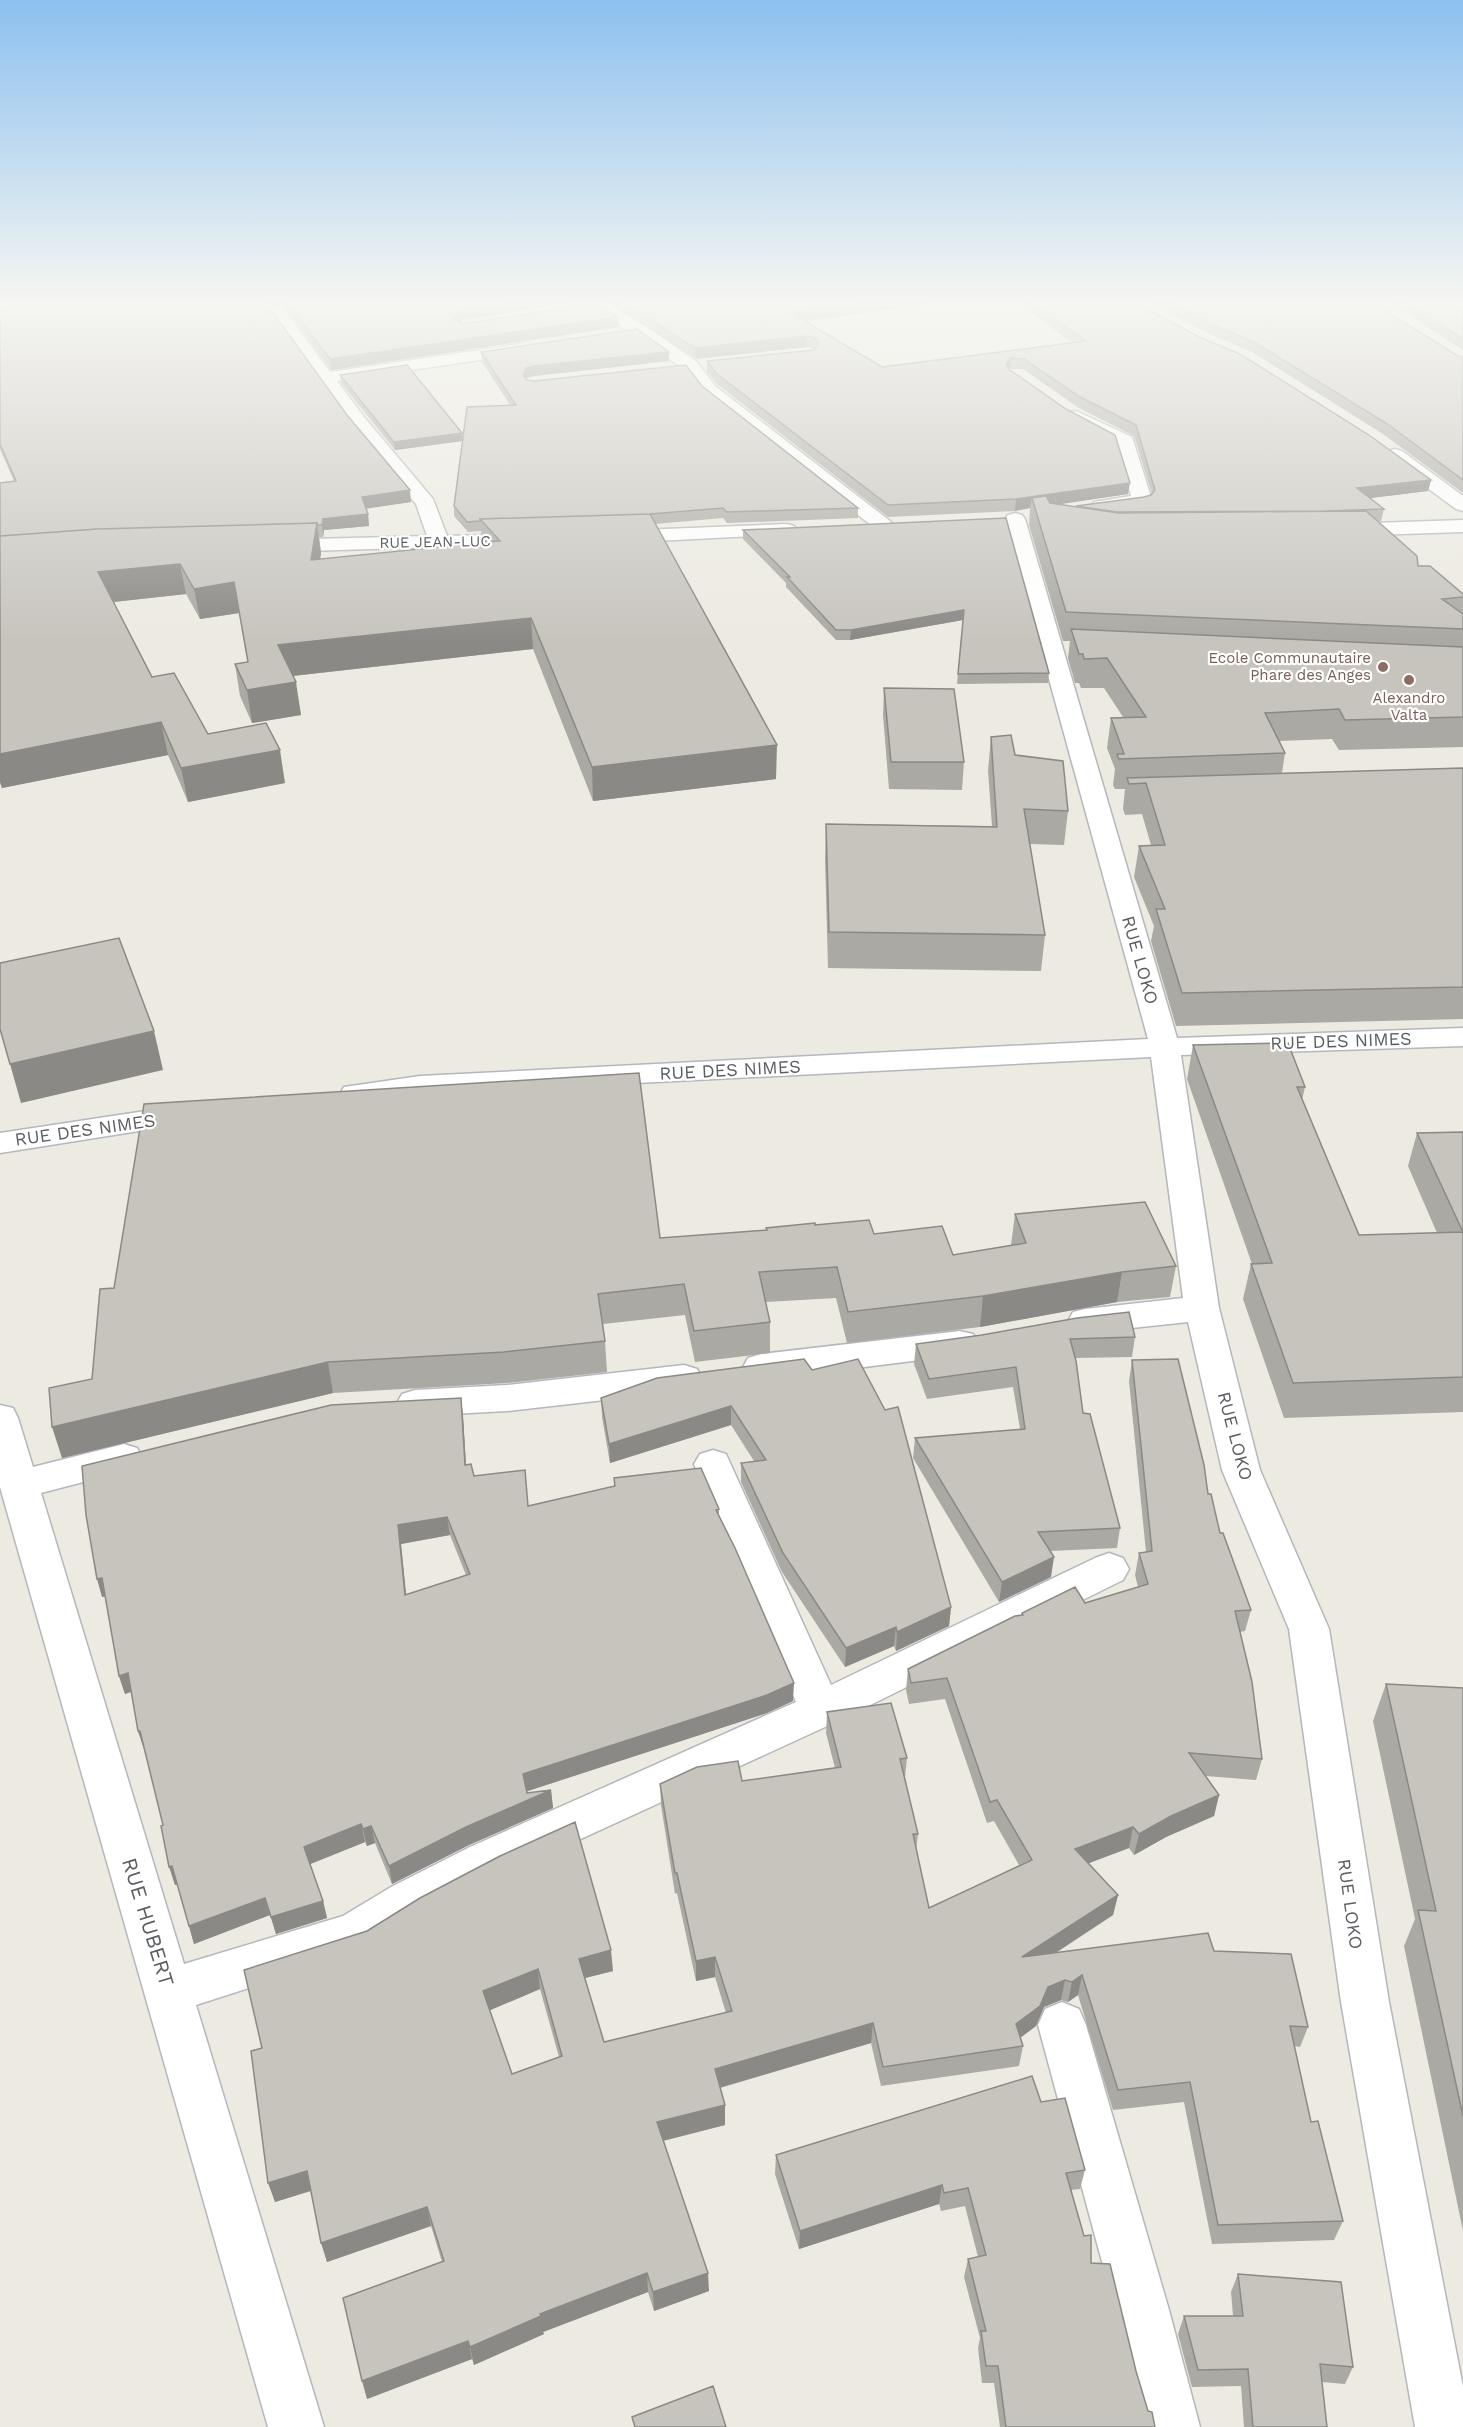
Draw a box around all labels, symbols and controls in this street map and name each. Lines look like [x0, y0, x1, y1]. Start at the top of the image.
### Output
street label: RUE JEAN-LUC [379, 532, 491, 552]
place label: Ecole Communautaire Phare des Anges [1208, 649, 1371, 684]
marker: Ecole Communautaire Phare des Anges [1376, 660, 1390, 674]
marker: Alexandro Valta [1402, 673, 1416, 687]
place label: Alexandro Valta [1373, 689, 1445, 724]
street label: RUE LOKO [1118, 913, 1163, 1006]
street label: RUE DES NIMES [1270, 1028, 1412, 1053]
street label: RUE DES NIMES [659, 1055, 801, 1084]
street label: RUE DES NIMES [13, 1109, 156, 1150]
street label: RUE LOKO [1214, 1389, 1257, 1482]
street label: RUE HUBERT [117, 1855, 180, 1989]
street label: RUE LOKO [1334, 1857, 1367, 1950]

